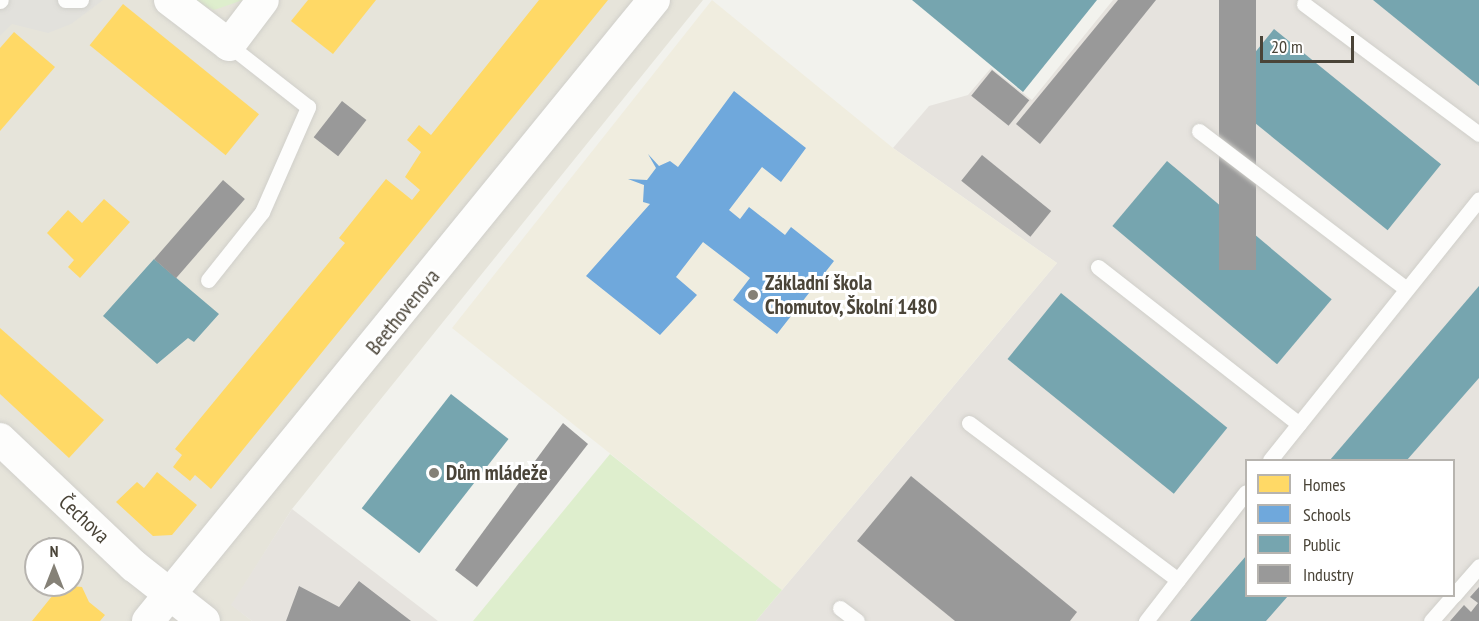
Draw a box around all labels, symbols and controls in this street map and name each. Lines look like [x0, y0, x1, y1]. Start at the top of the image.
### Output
scale bar [1263, 24, 1358, 62]
text: 20 m [1271, 35, 1303, 58]
street label: Beethovenova [361, 264, 445, 360]
place label: Základní škola Chomutov, Školní 1480 [765, 270, 939, 320]
marker: Základní škola Chomutov, Školní 1480 [746, 288, 760, 302]
legend [1245, 459, 1455, 597]
place label: Dům mládeže [446, 460, 548, 486]
marker: Dům mládeže [427, 466, 441, 480]
text: Homes [1303, 473, 1346, 496]
street label: Čechova [54, 489, 114, 549]
text: Schools [1303, 503, 1351, 526]
text: Public [1303, 533, 1341, 556]
north arrow [24, 537, 84, 597]
text: N [50, 541, 58, 561]
text: Industry [1303, 563, 1353, 586]

